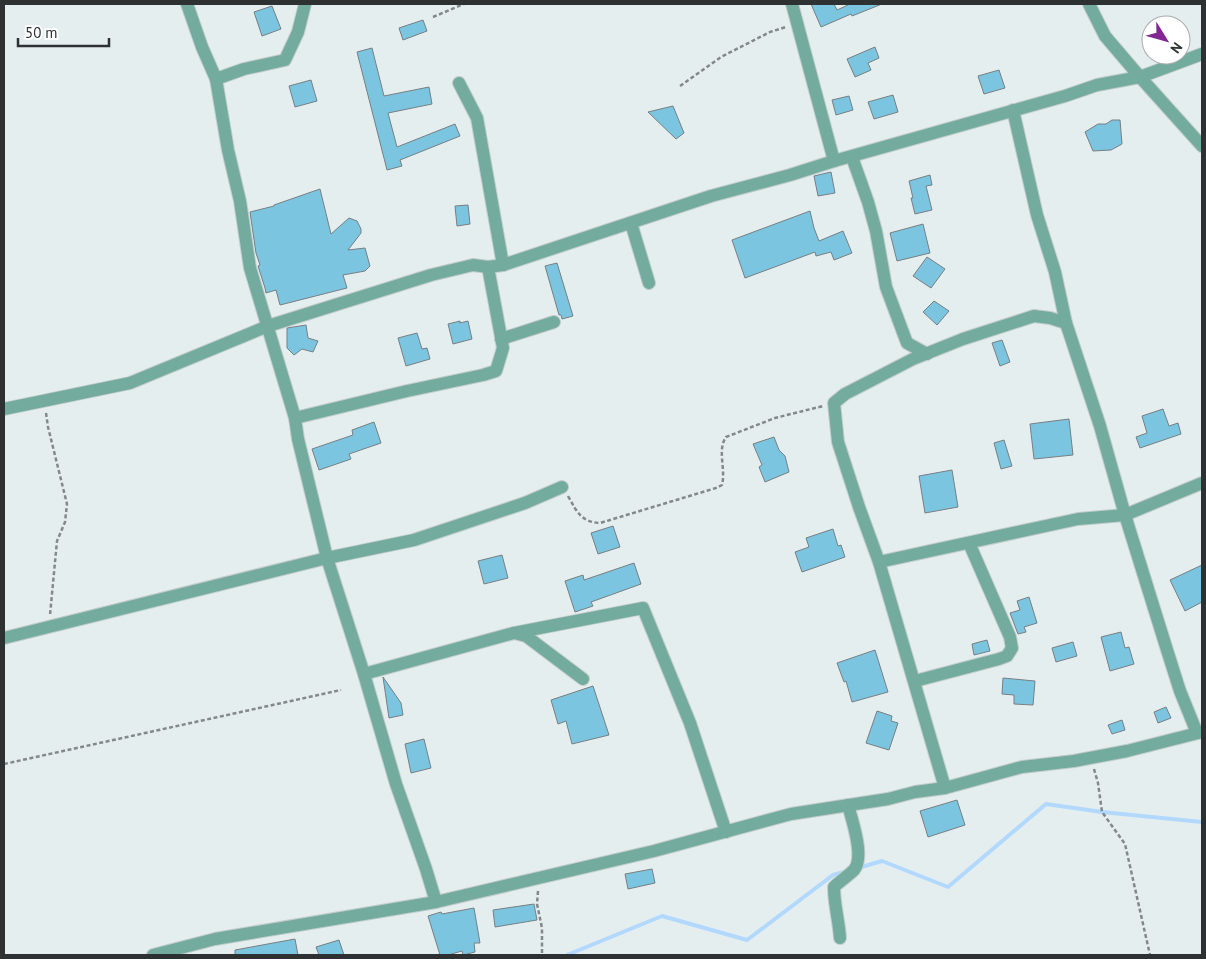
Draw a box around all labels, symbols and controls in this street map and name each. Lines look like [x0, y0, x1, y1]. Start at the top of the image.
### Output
scale bar [18, 15, 109, 47]
north arrow [1141, 15, 1191, 65]
text: 50 m [25, 23, 58, 42]
text: N [1166, 39, 1186, 57]

